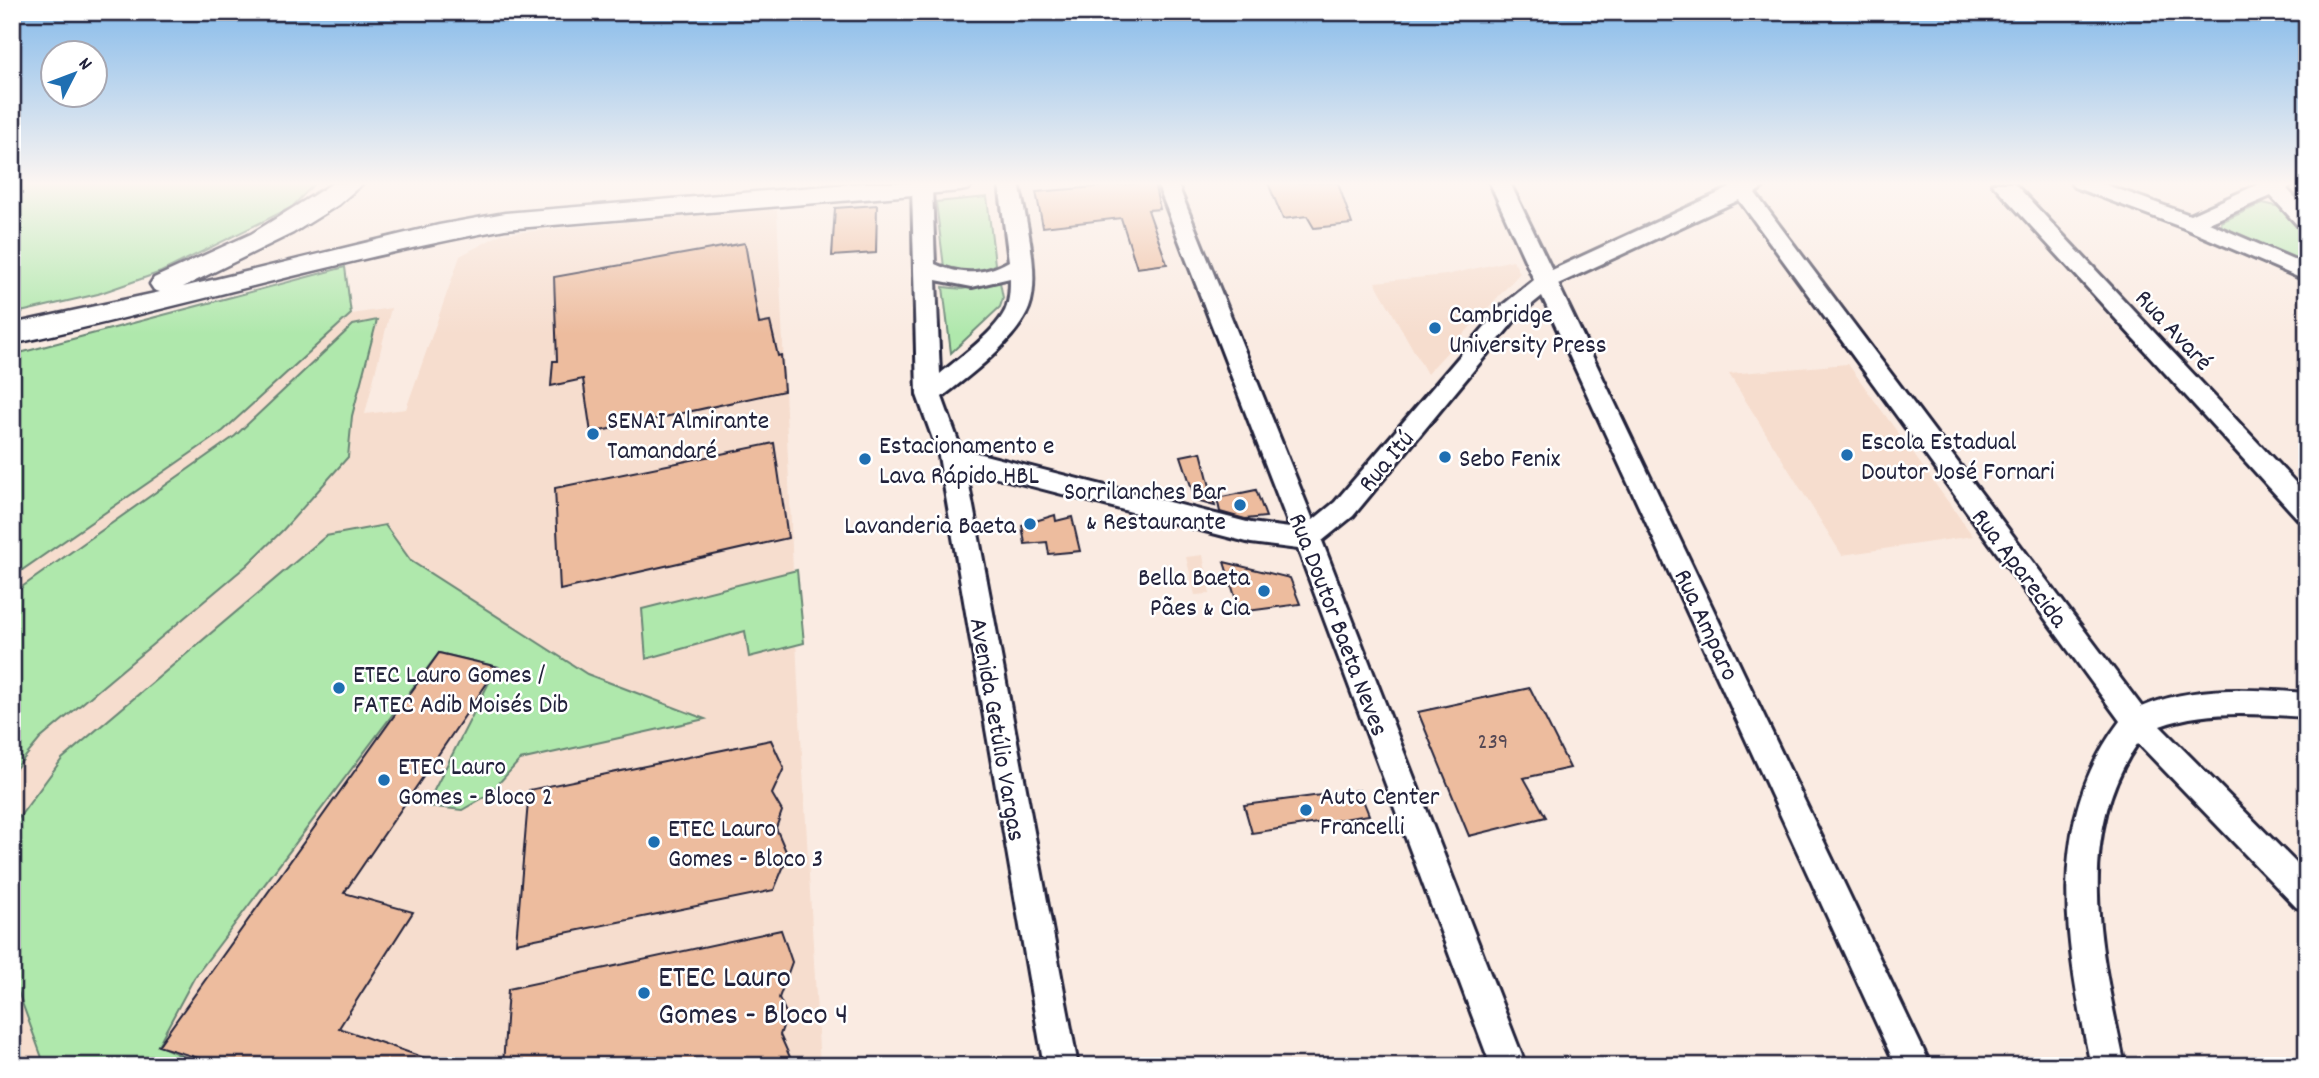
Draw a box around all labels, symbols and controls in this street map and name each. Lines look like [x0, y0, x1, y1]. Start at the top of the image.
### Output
north arrow [38, 38, 108, 108]
text: N [71, 52, 97, 77]
street label: Rua Avaré [2125, 282, 2220, 381]
place label: Cambridge University Press [1449, 298, 1607, 365]
marker: Cambridge University Press [1427, 320, 1443, 336]
place label: SENAI Almirante Tamandaré [607, 404, 769, 471]
street label: Rua Itú [1351, 423, 1425, 501]
place label: Escola Estadual Doutor José Fornari [1861, 425, 2055, 492]
marker: SENAI Almirante Tamandaré [585, 426, 601, 442]
place label: Estacionamento e Lava Rápido HBL [879, 429, 1054, 496]
place label: Sebo Fenix [1459, 442, 1560, 479]
marker: Escola Estadual Doutor José Fornari [1839, 447, 1855, 463]
marker: Sebo Fenix [1437, 449, 1453, 465]
marker: Estacionamento e Lava Rápido HBL [857, 451, 873, 467]
place label: Sorrilanches Bar & Restaurante [1064, 475, 1226, 542]
marker: Sorrilanches Bar & Restaurante [1232, 497, 1248, 513]
street label: Rua Aparecida [1961, 502, 2076, 637]
street label: Rua Doutor Baeta Neves [1277, 508, 1396, 742]
place label: Lavanderia Baeta [844, 509, 1017, 546]
marker: Lavanderia Baeta [1022, 516, 1038, 532]
place label: Bella Baeta Pães & Cia [1138, 561, 1251, 628]
street label: Rua Amparo [1663, 564, 1747, 687]
marker: Bella Baeta Pães & Cia [1256, 583, 1272, 599]
street label: Avenida Getúlio Vargas [958, 615, 1033, 844]
place label: ETEC Lauro Gomes / FATEC Adib Moisés Dib [353, 658, 568, 725]
marker: ETEC Lauro Gomes / FATEC Adib Moisés Dib [331, 680, 347, 696]
house number: 239 [1478, 727, 1508, 760]
place label: ETEC Lauro Gomes - Bloco 2 [398, 750, 553, 817]
marker: ETEC Lauro Gomes - Bloco 2 [376, 772, 392, 788]
place label: Auto Center Francelli [1320, 780, 1440, 847]
marker: Auto Center Francelli [1298, 802, 1314, 818]
place label: ETEC Lauro Gomes - Bloco 3 [668, 812, 823, 879]
marker: ETEC Lauro Gomes - Bloco 3 [646, 834, 662, 850]
place label: ETEC Lauro Gomes - Bloco 4 [658, 957, 848, 1040]
marker: ETEC Lauro Gomes - Bloco 4 [636, 985, 652, 1001]

